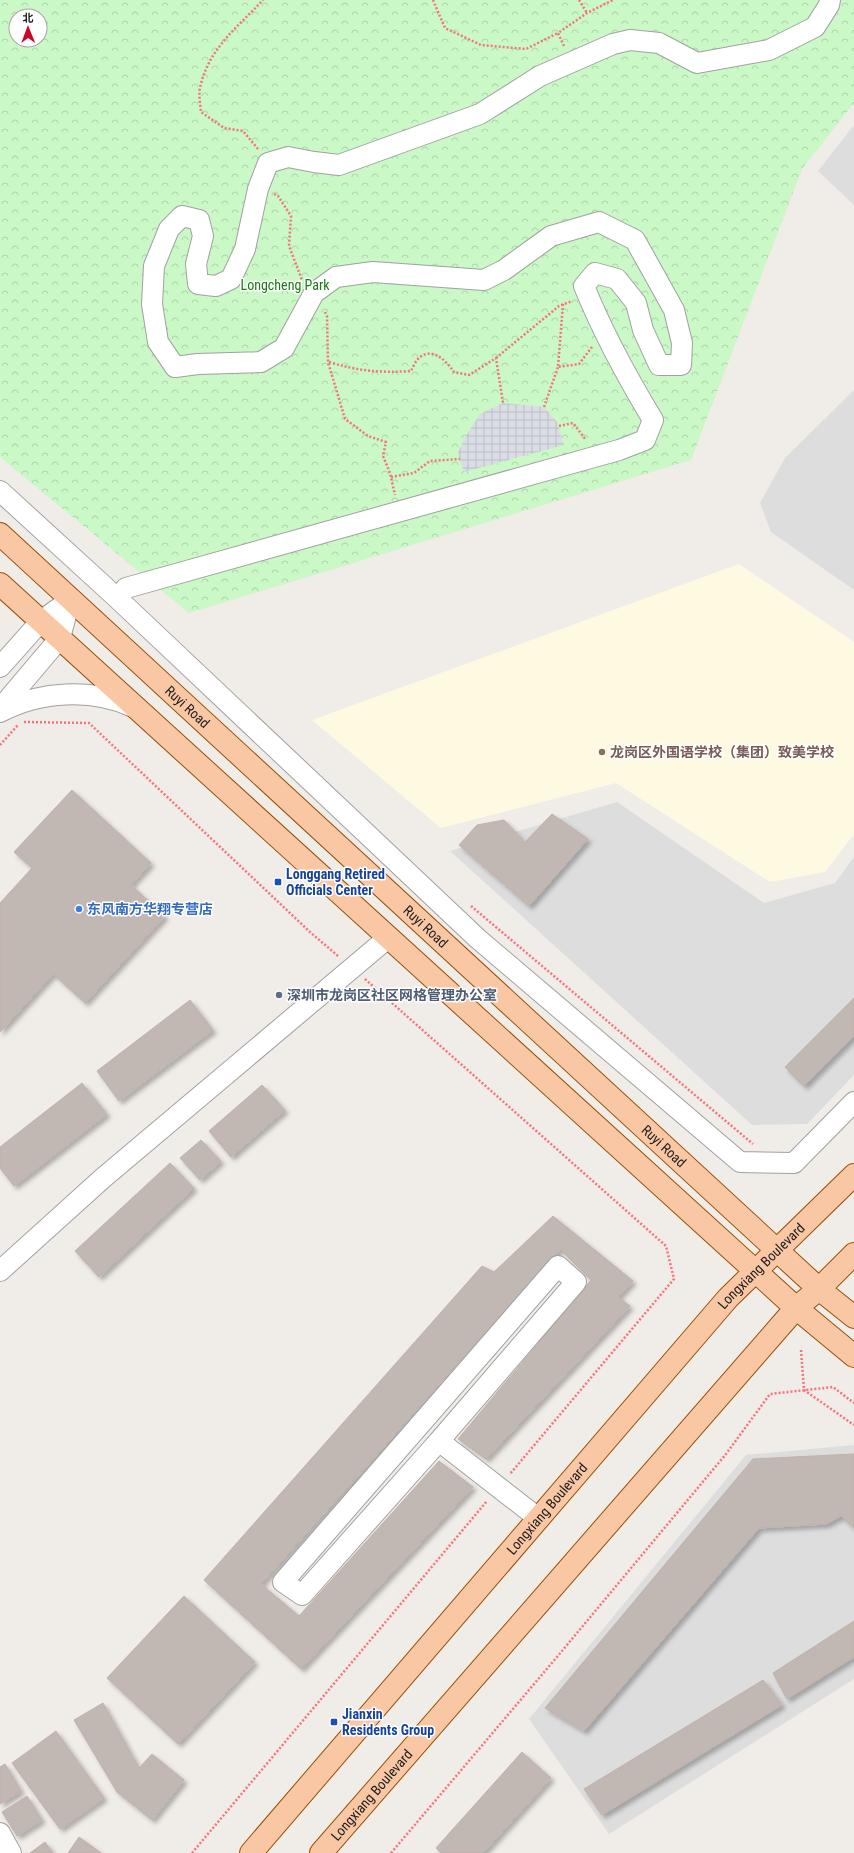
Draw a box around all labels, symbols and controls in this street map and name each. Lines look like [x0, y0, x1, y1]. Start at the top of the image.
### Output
north arrow [8, 8, 48, 48]
text: 北 [22, 12, 33, 25]
park label: Longcheng Park [240, 277, 330, 293]
street label: Ruyi Road [162, 682, 213, 731]
place label: 龙岗区外国语学校（集团）致美学校 [610, 744, 834, 760]
marker: 龙岗区外国语学校（集团）致美学校 [597, 747, 607, 757]
place label: Longgang Retired Officials Center [286, 866, 385, 898]
marker: Longgang Retired Officials Center [273, 877, 283, 887]
place label: 东风南方华翔专营店 [87, 901, 213, 917]
street label: Ruyi Road [400, 902, 451, 951]
marker: 东风南方华翔专营店 [74, 904, 84, 914]
place label: 深圳市龙岗区社区网格管理办公室 [287, 987, 497, 1003]
marker: 深圳市龙岗区社区网格管理办公室 [274, 990, 284, 1000]
street label: Ruyi Road [638, 1122, 689, 1170]
street label: Longxiang Boulevard [714, 1220, 808, 1312]
street label: Longxiang Boulevard [503, 1460, 591, 1558]
place label: Jianxin Residents Group [342, 1706, 434, 1738]
marker: Jianxin Residents Group [329, 1717, 339, 1727]
street label: Longxiang Boulevard [328, 1746, 415, 1844]

